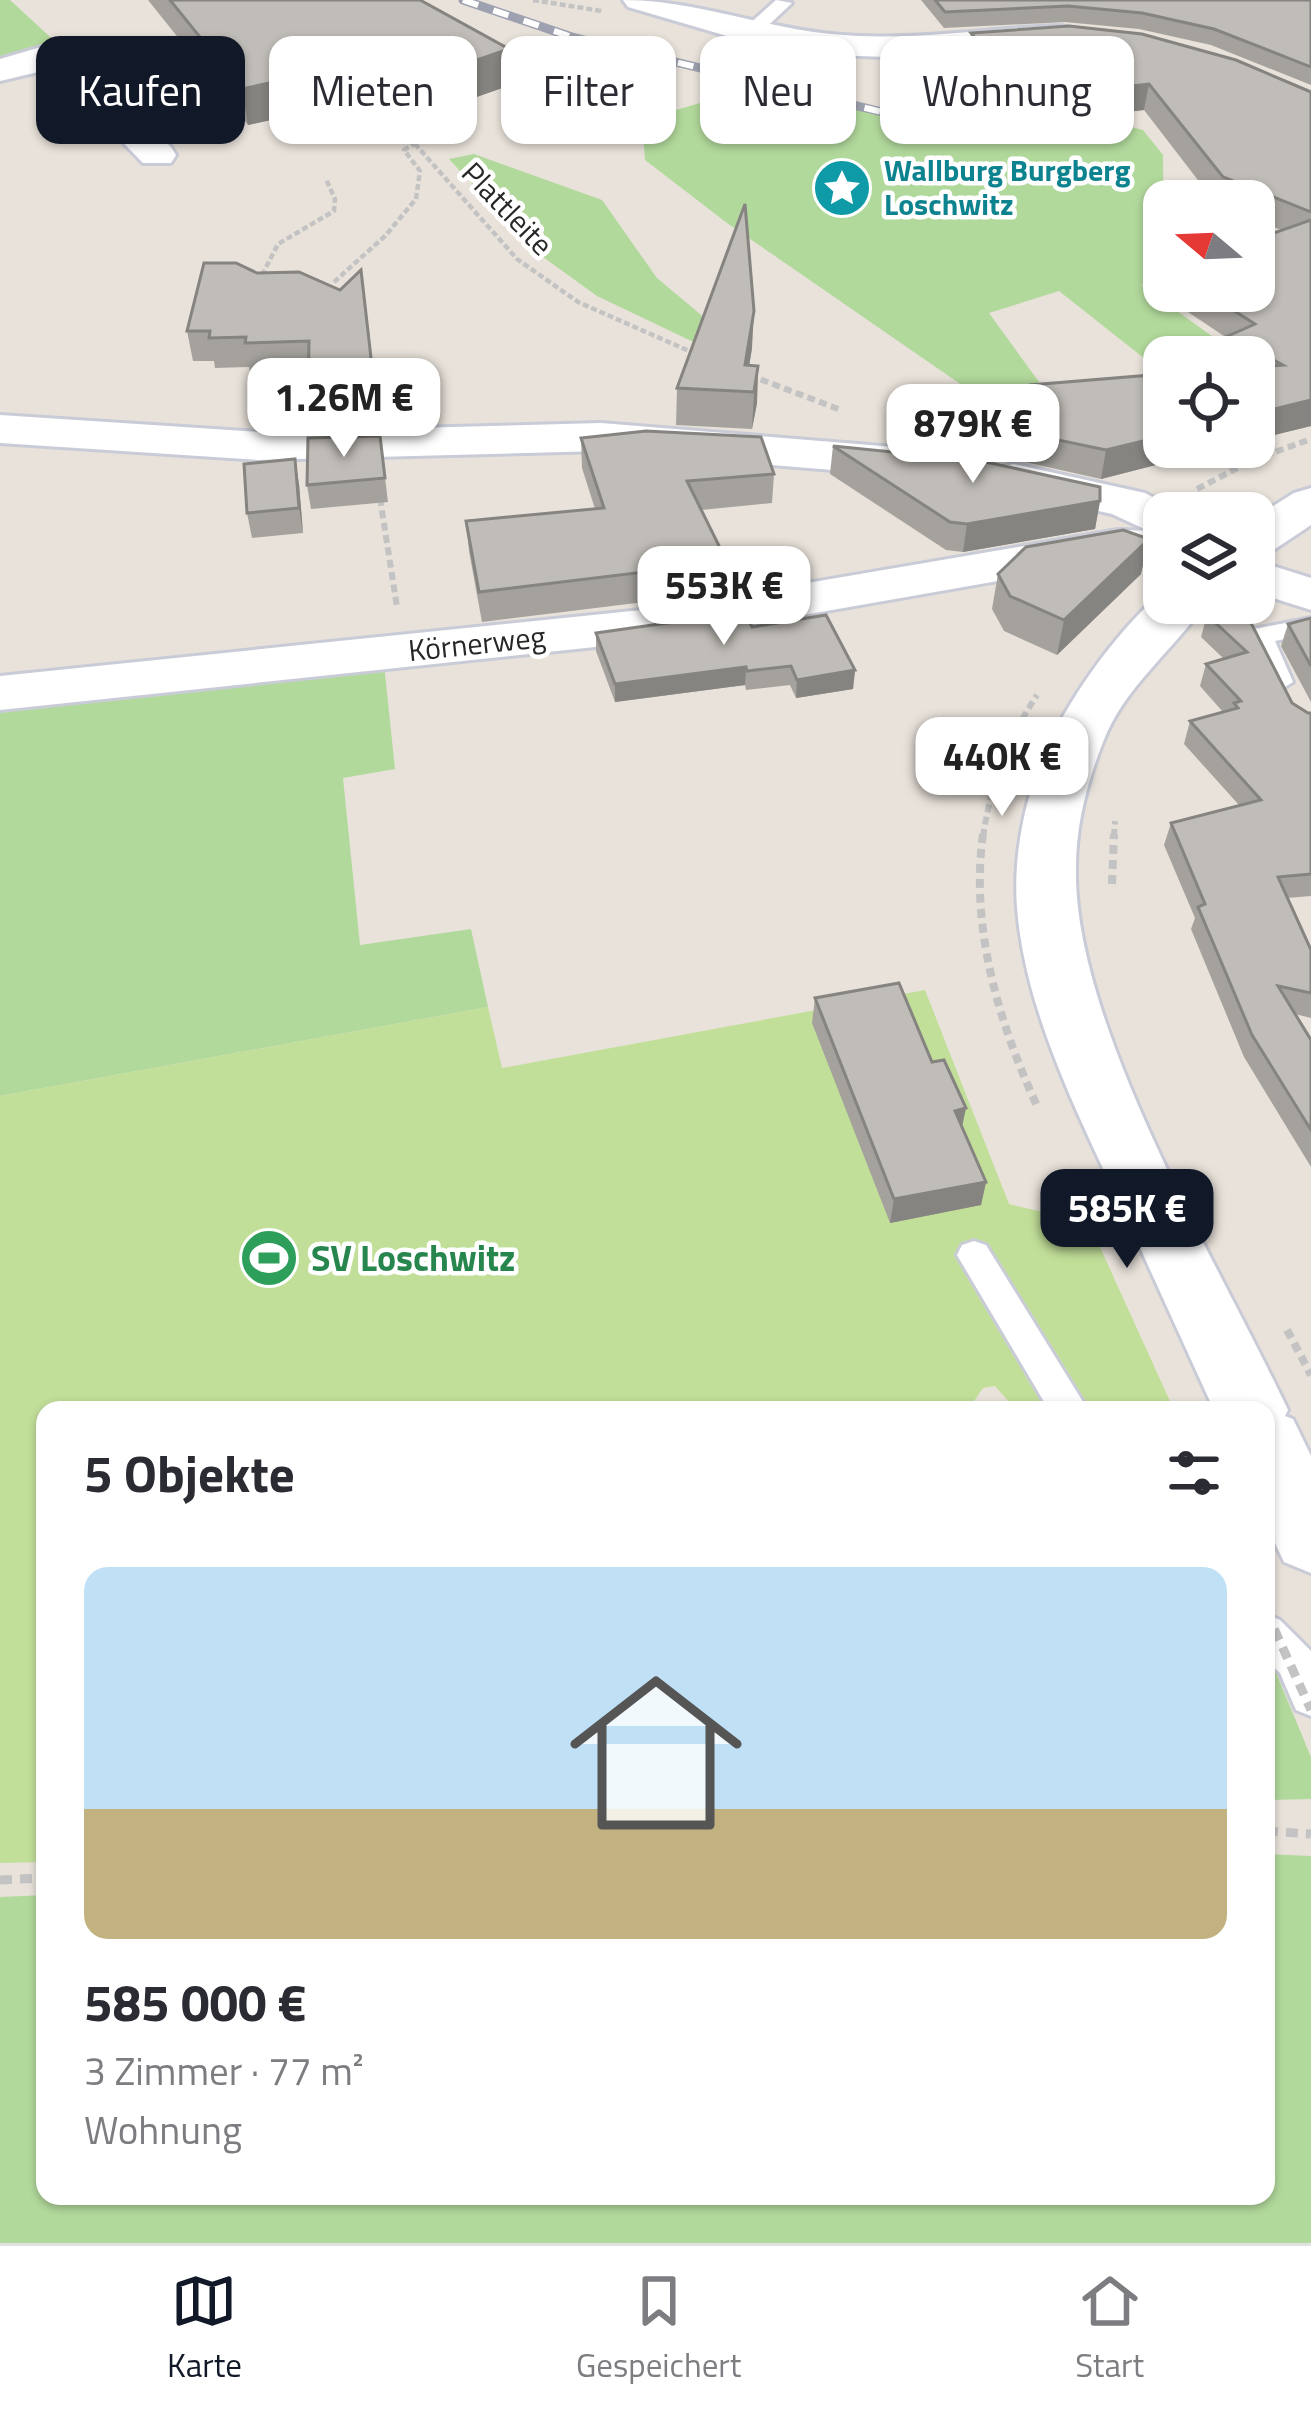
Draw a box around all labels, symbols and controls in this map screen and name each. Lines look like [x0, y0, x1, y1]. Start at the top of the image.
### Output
chip: Kaufen [36, 36, 245, 144]
chip: Mieten [269, 36, 477, 144]
chip: Filter [501, 36, 676, 144]
chip: Neu [700, 36, 856, 144]
chip: Wohnung [880, 36, 1134, 144]
place label: Wallburg Burgberg Loschwitz [884, 147, 1131, 227]
street label: Plattleite [451, 151, 564, 266]
place icon: Wallburg Burgberg Loschwitz [811, 157, 873, 219]
north arrow [1143, 180, 1275, 312]
map controls [1143, 180, 1275, 624]
button: locate [1143, 336, 1275, 468]
pin: 1.26M € [233, 358, 455, 460]
text: 1.26M € [274, 367, 414, 426]
pin: 879K € [875, 384, 1071, 486]
text: 879K € [913, 393, 1033, 452]
button: layers [1143, 492, 1275, 624]
pin: 553K € [626, 546, 822, 648]
text: 553K € [664, 555, 784, 614]
street label: Körnerweg [406, 613, 548, 673]
pin: 440K € [904, 717, 1100, 819]
text: 440K € [942, 726, 1062, 785]
pin: 585K € [1029, 1169, 1225, 1271]
text: 585K € [1067, 1178, 1187, 1237]
sports icon: SV Loschwitz [238, 1227, 300, 1289]
place label: SV Loschwitz [311, 1230, 515, 1285]
text: 5 Objekte [84, 1434, 295, 1512]
icon: filters [1161, 1440, 1227, 1506]
icon: home [548, 1645, 764, 1861]
text: 585 000 € [84, 1963, 306, 2041]
text: 3 Zimmer · 77 m² [84, 2041, 364, 2100]
text: Wohnung [84, 2100, 242, 2159]
tab: Karte [167, 2268, 242, 2390]
tab: Gespeichert [576, 2268, 741, 2390]
tab: Start [1075, 2268, 1144, 2390]

